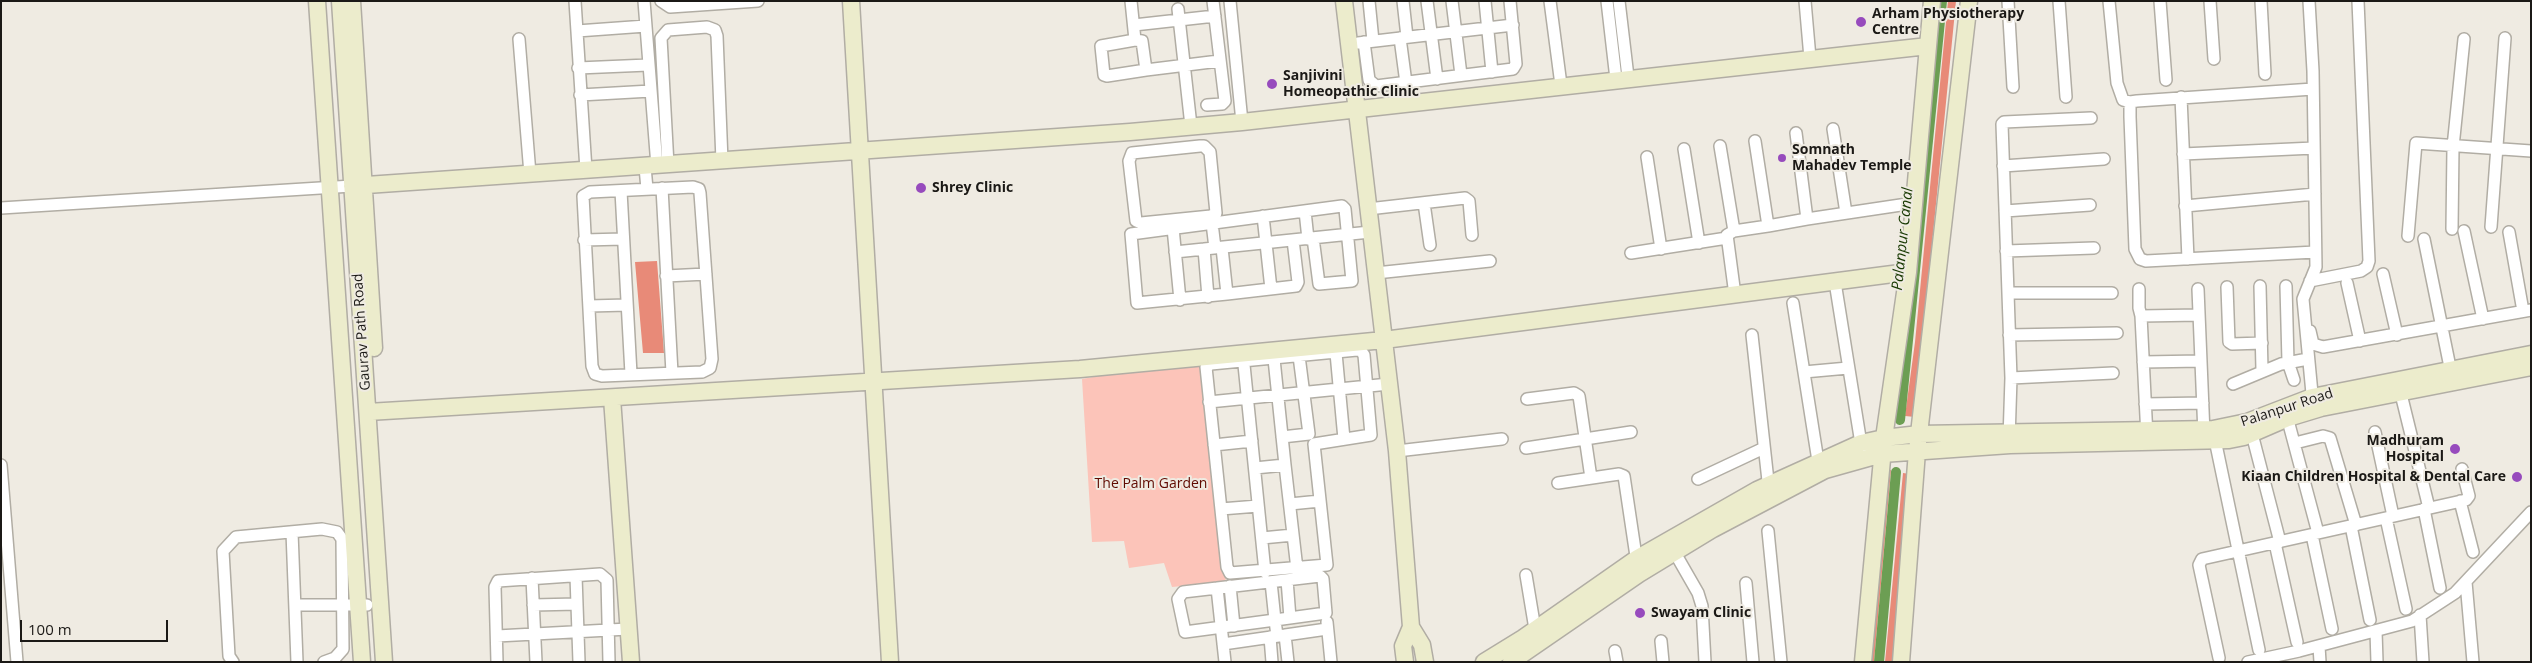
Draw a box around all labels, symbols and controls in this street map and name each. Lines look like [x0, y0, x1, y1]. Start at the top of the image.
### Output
place label: Arham Physiotherapy Centre [1872, 6, 2024, 38]
marker: Arham Physiotherapy Centre [1854, 15, 1868, 29]
place label: Sanjivini Homeopathic Clinic [1283, 68, 1419, 100]
marker: Sanjivini Homeopathic Clinic [1265, 77, 1279, 91]
place label: Somnath Mahadev Temple [1792, 142, 1912, 174]
marker: Somnath Mahadev Temple [1776, 152, 1788, 164]
place label: Shrey Clinic [932, 180, 1013, 196]
marker: Shrey Clinic [914, 181, 928, 195]
water label: Palanpur Canal [1889, 187, 1917, 291]
street label: Gaurav Path Road [350, 273, 374, 391]
street label: Palanpur Road [2239, 385, 2335, 431]
place label: Madhuram Hospital [2367, 433, 2444, 466]
marker: Madhuram Hospital [2448, 442, 2462, 456]
place label: Kiaan Children Hospital & Dental Care [2241, 469, 2506, 485]
marker: Kiaan Children Hospital & Dental Care [2510, 470, 2524, 484]
park label: The Palm Garden [1095, 476, 1207, 492]
place label: Swayam Clinic [1651, 605, 1751, 621]
marker: Swayam Clinic [1633, 606, 1647, 620]
scale bar [22, 610, 170, 642]
text: 100 m [28, 619, 72, 639]

